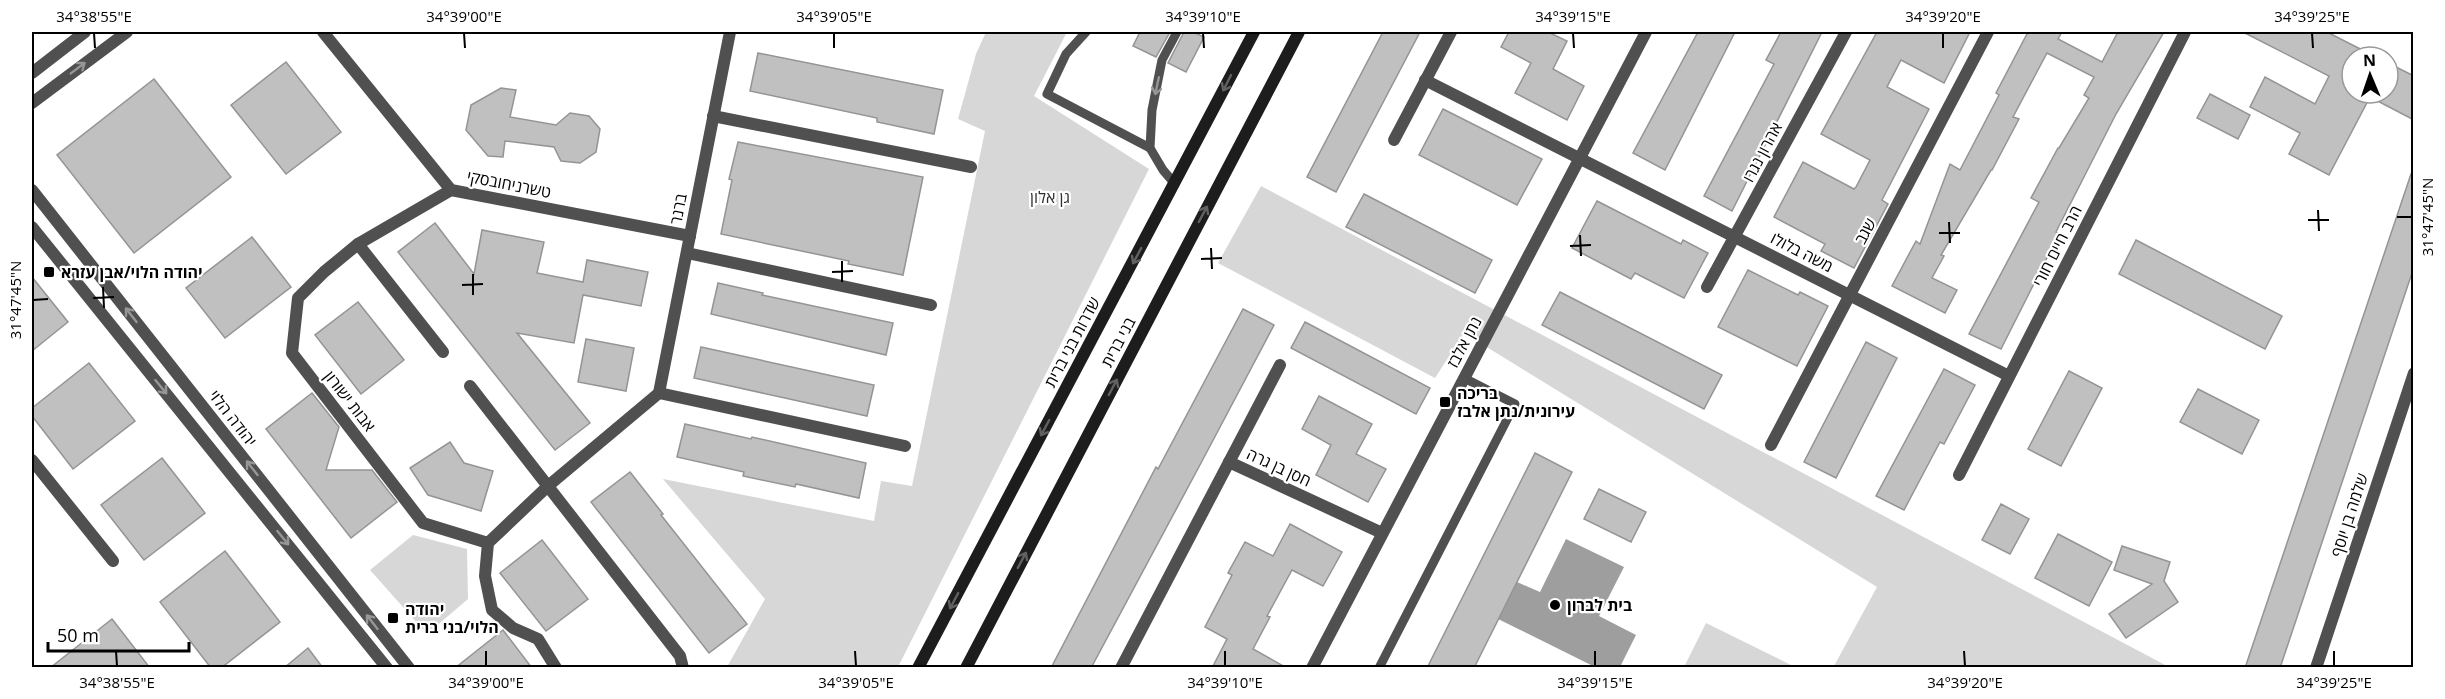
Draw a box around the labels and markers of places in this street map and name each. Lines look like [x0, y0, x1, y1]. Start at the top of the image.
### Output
place label: יהודה הלוי/אבן עזרא [61, 261, 203, 283]
marker: יהודה הלוי/אבן עזרא [42, 265, 56, 279]
place label: בריכה עירונית/נתן אלבז [1457, 382, 1575, 422]
marker: בריכה עירונית/נתן אלבז [1438, 395, 1452, 409]
place label: בית לברון [1567, 594, 1632, 616]
place label: יהודה הלוי/בני ברית [405, 598, 499, 638]
marker: בית לברון [1548, 598, 1562, 612]
marker: יהודה הלוי/בני ברית [386, 611, 400, 625]

